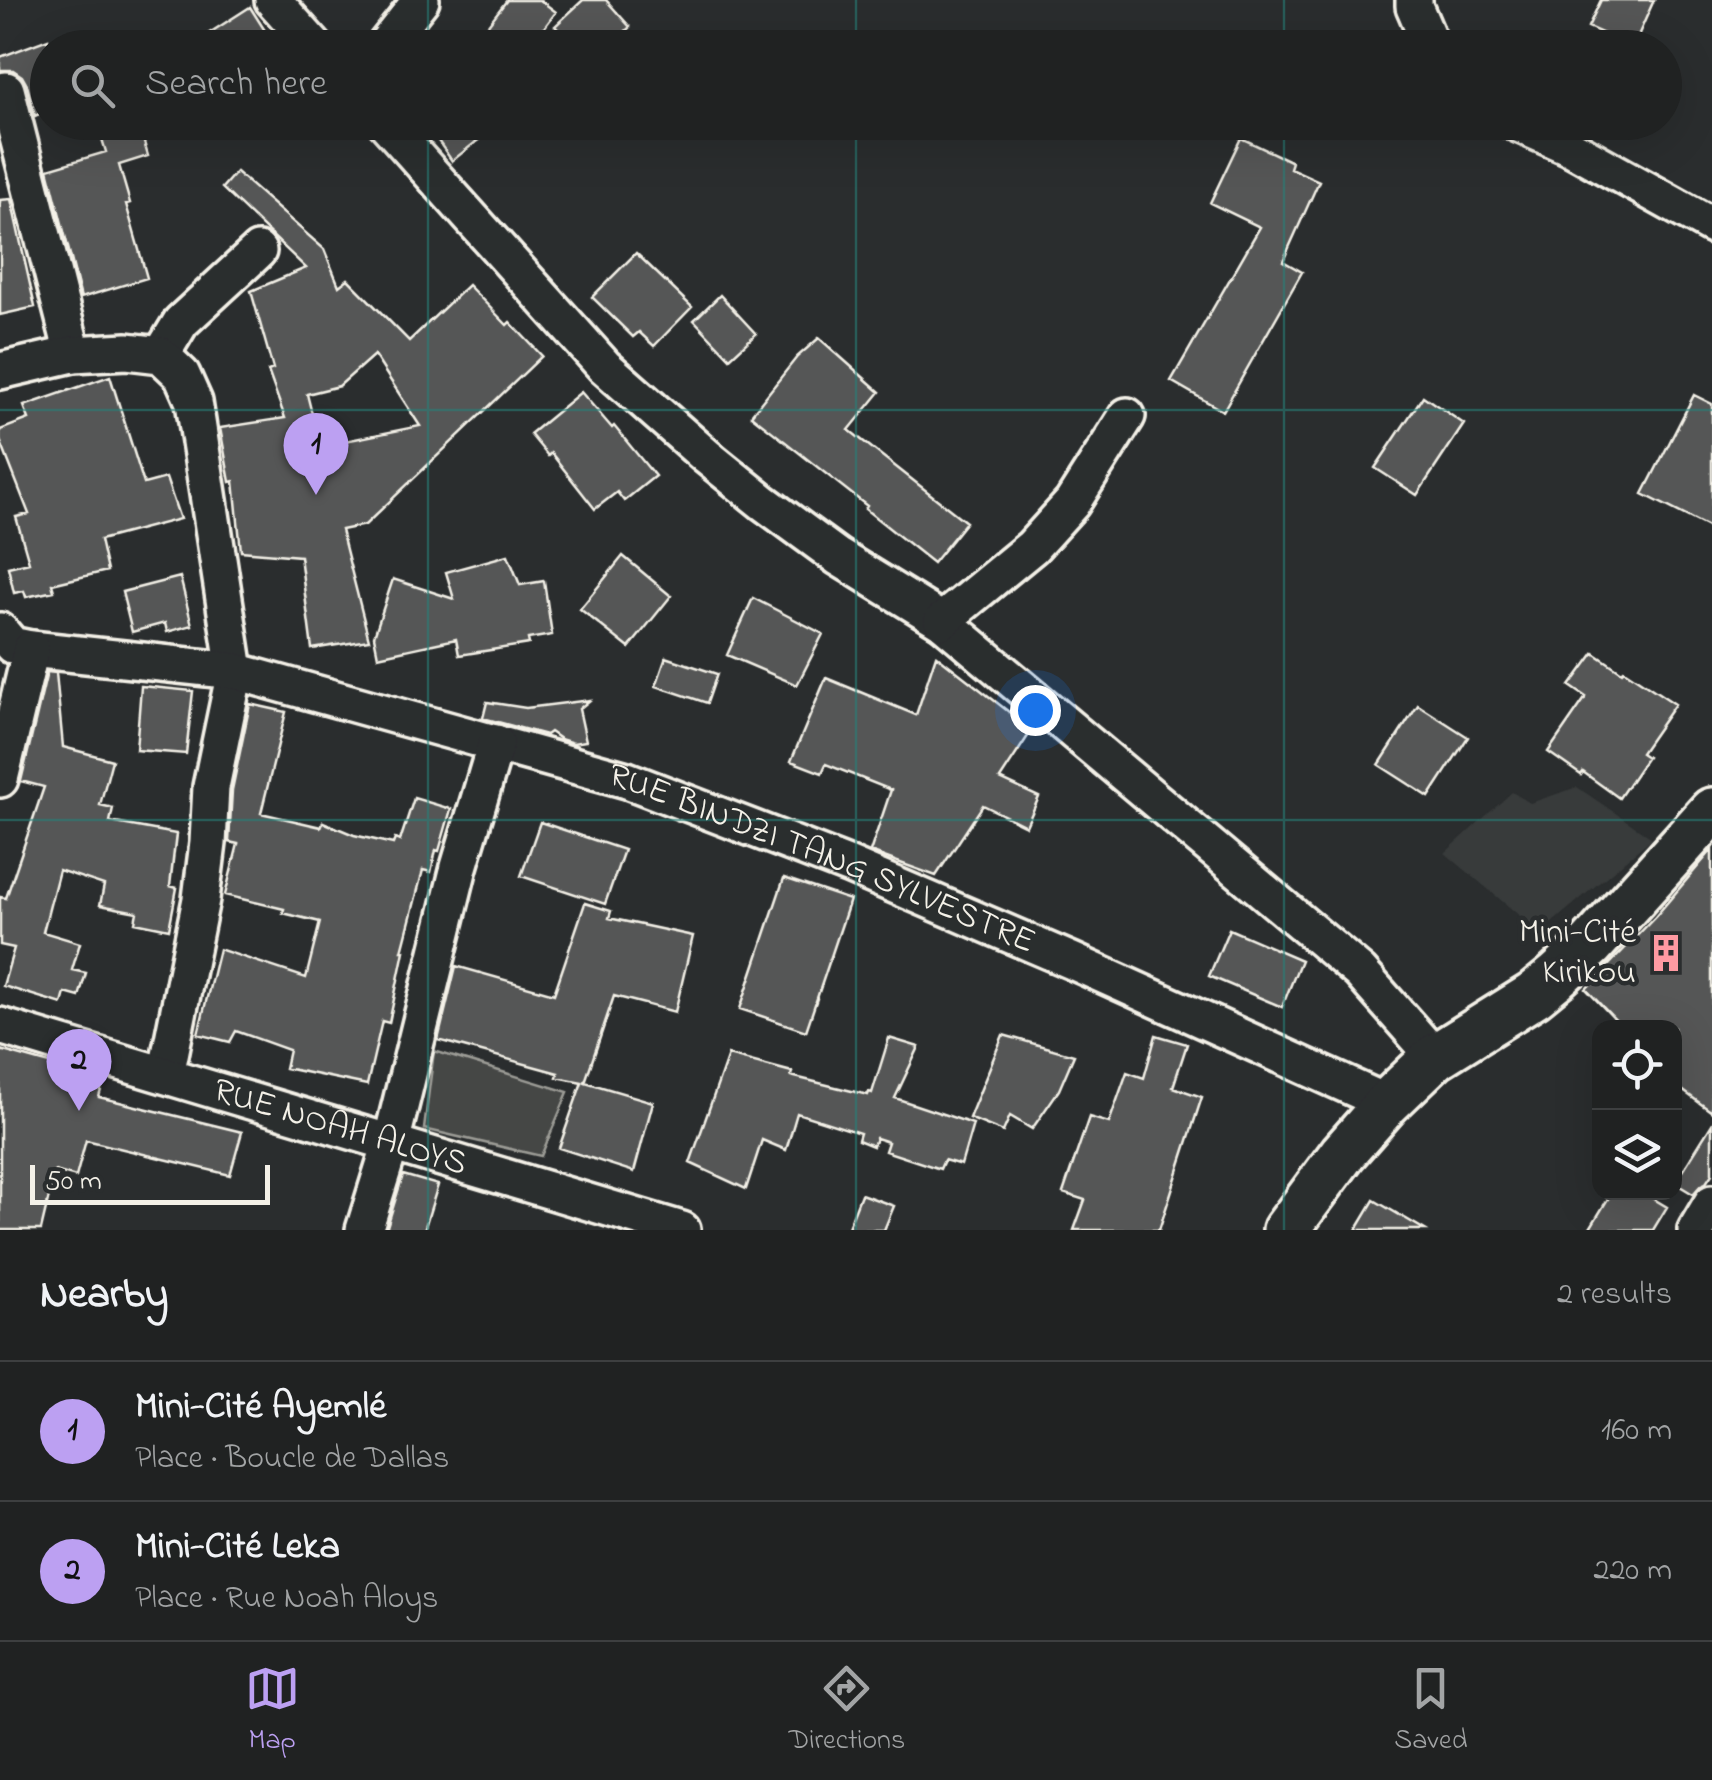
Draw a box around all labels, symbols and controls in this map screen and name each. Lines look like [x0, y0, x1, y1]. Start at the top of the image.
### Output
search box [30, 30, 1682, 140]
text: Search here [145, 57, 327, 113]
icon: search [65, 58, 120, 113]
pin: 1 [284, 412, 348, 495]
your location [1010, 685, 1061, 736]
street label: RUE BINDZI TANG SYLVESTRE [603, 751, 1043, 968]
place label: Mini-Cité Kirikou [1519, 908, 1636, 999]
building icon: Mini-Cité Kirikou [1645, 932, 1687, 974]
map controls [1592, 1020, 1682, 1200]
button: locate [1592, 1020, 1682, 1110]
pin: 2 [46, 1028, 112, 1111]
street label: RUE NOAH ALOYS [207, 1066, 473, 1190]
button: layers [1592, 1110, 1682, 1200]
scale bar [30, 1160, 270, 1204]
text: 50 m [45, 1162, 102, 1203]
text: Nearby [40, 1265, 168, 1326]
text: 2 results [1557, 1272, 1672, 1319]
text: Mini-Cité Ayemlé [135, 1380, 386, 1436]
text: 1 [67, 1408, 78, 1455]
text: 160 m [1601, 1408, 1672, 1455]
text: Place · Boucle de Dallas [135, 1436, 449, 1483]
text: Mini-Cité Leka [135, 1520, 340, 1576]
text: 2 [65, 1548, 80, 1595]
text: 220 m [1594, 1548, 1672, 1595]
text: Place · Rue Noah Aloys [135, 1576, 438, 1623]
tab: Map [245, 1661, 300, 1762]
tab: Directions [789, 1661, 905, 1762]
tab: Saved [1394, 1661, 1467, 1762]

